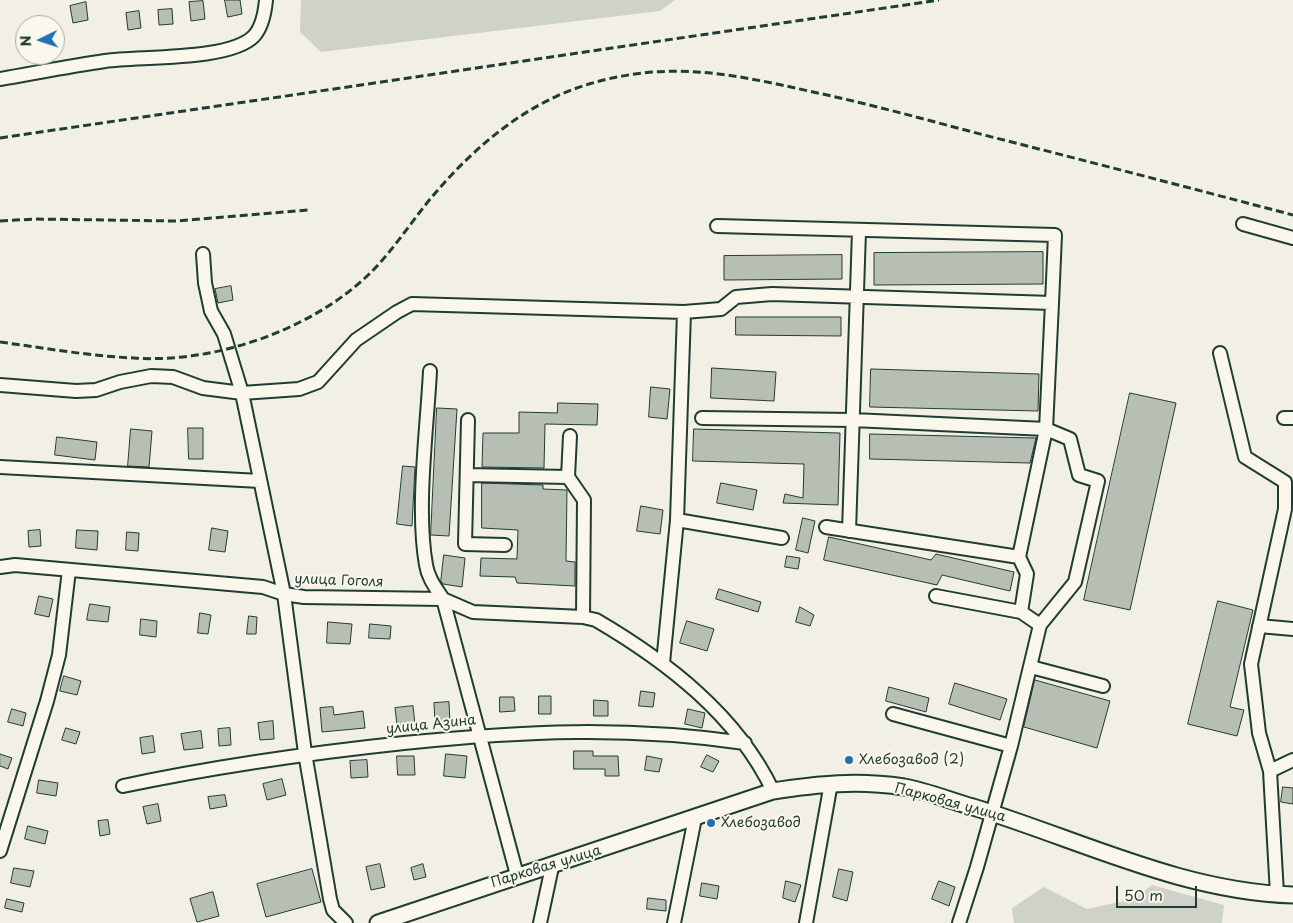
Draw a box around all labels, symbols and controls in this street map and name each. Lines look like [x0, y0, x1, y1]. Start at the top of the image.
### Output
north arrow [15, 15, 65, 65]
text: N [15, 35, 36, 47]
street label: улица Гоголя [294, 571, 384, 591]
street label: улица Азина [385, 712, 477, 738]
place label: Хлебозавод (2) [859, 752, 964, 768]
marker: Хлебозавод (2) [843, 754, 855, 766]
street label: Парковая улица [893, 780, 1007, 826]
place label: Хлебозавод [721, 815, 801, 831]
marker: Хлебозавод [705, 817, 717, 829]
street label: Парковая улица [489, 842, 603, 892]
scale bar [1118, 876, 1199, 908]
text: 50 m [1124, 883, 1163, 906]

